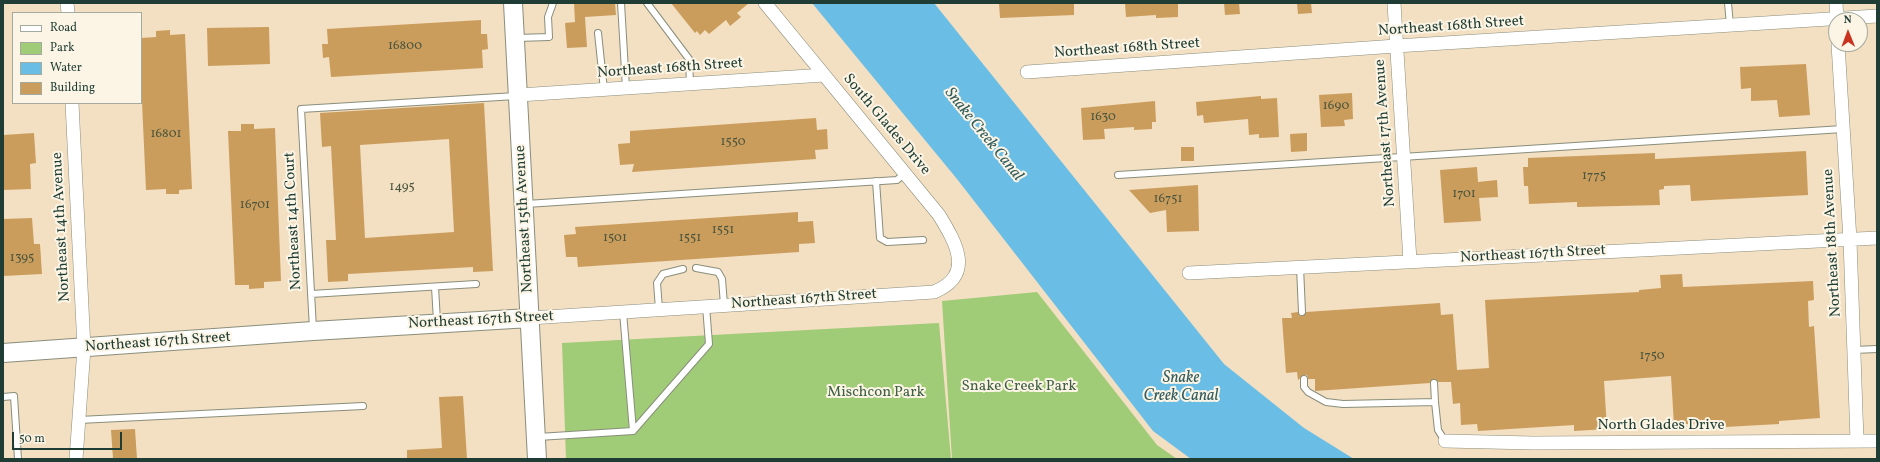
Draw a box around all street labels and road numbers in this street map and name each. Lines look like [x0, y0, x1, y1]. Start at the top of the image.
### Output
street label: Northeast 168th Street [1377, 13, 1525, 41]
street label: Northeast 168th Street [1053, 35, 1201, 63]
street label: Northeast 168th Street [596, 55, 744, 83]
street label: Northeast 17th Avenue [1372, 58, 1400, 208]
street label: South Glades Drive [838, 71, 934, 179]
street label: Northeast 15th Avenue [512, 145, 538, 293]
street label: Northeast 14th Court [281, 151, 307, 291]
street label: Northeast 14th Avenue [49, 152, 75, 302]
street label: Northeast 18th Avenue [1820, 168, 1846, 318]
street label: Northeast 167th Street [1460, 242, 1606, 268]
street label: Northeast 167th Street [731, 286, 877, 314]
street label: Northeast 167th Street [408, 308, 554, 334]
street label: Northeast 167th Street [85, 329, 231, 357]
street label: North Glades Drive [1597, 417, 1725, 435]

